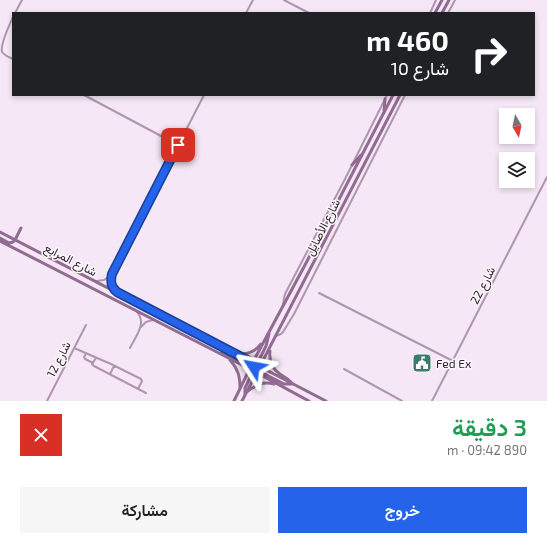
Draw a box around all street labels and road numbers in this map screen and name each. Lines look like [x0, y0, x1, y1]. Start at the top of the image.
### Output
street label: شارع الأصايل [302, 196, 345, 259]
street label: شارع المرابع [41, 240, 100, 281]
street label: شارع 22 [467, 264, 500, 307]
street label: شارع 12 [43, 339, 76, 381]

